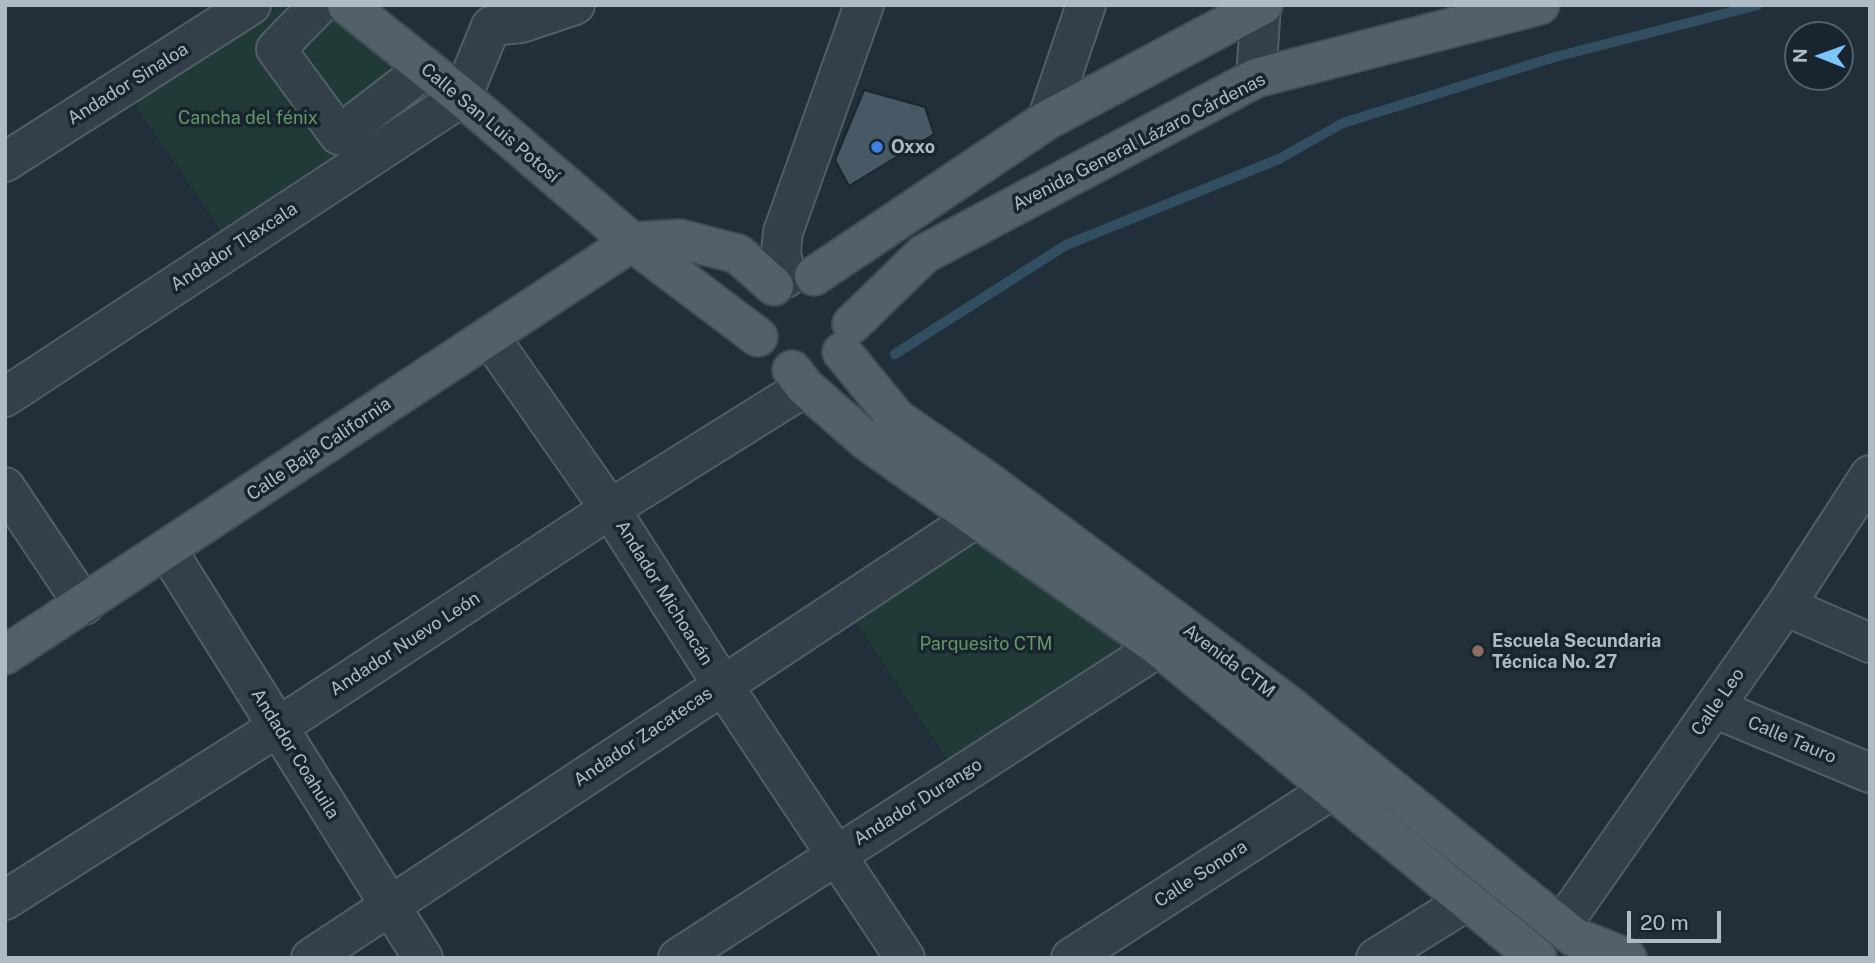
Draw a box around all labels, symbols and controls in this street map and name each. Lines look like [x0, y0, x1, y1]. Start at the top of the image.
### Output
north arrow [1784, 21, 1854, 91]
street label: Andador Sinaloa [64, 38, 192, 130]
text: N [1789, 48, 1811, 63]
street label: Calle San Luis Potosí [416, 59, 564, 187]
street label: Avenida General Lázaro Cárdenas [1009, 69, 1269, 215]
park label: Cancha del fénix [178, 107, 318, 129]
place label: Oxxo [891, 136, 935, 158]
marker: Oxxo [869, 139, 885, 155]
street label: Andador Tlaxcala [167, 198, 301, 296]
street label: Calle Baja California [243, 393, 395, 505]
street label: Andador Michoacán [611, 517, 717, 669]
street label: Andador Nuevo León [326, 587, 484, 701]
street label: Avenida CTM [1179, 619, 1279, 703]
place label: Escuela Secundaria Técnica No. 27 [1492, 630, 1661, 672]
park label: Parquesito CTM [919, 633, 1053, 655]
marker: Escuela Secundaria Técnica No. 27 [1470, 643, 1486, 659]
street label: Calle Leo [1687, 664, 1749, 740]
street label: Andador Zacatecas [570, 683, 716, 791]
street label: Andador Coahuila [246, 685, 344, 823]
street label: Calle Tauro [1744, 712, 1840, 768]
street label: Andador Durango [850, 754, 986, 850]
street label: Calle Sonora [1150, 836, 1252, 912]
scale bar [1630, 897, 1724, 941]
text: 20 m [1640, 910, 1689, 935]

